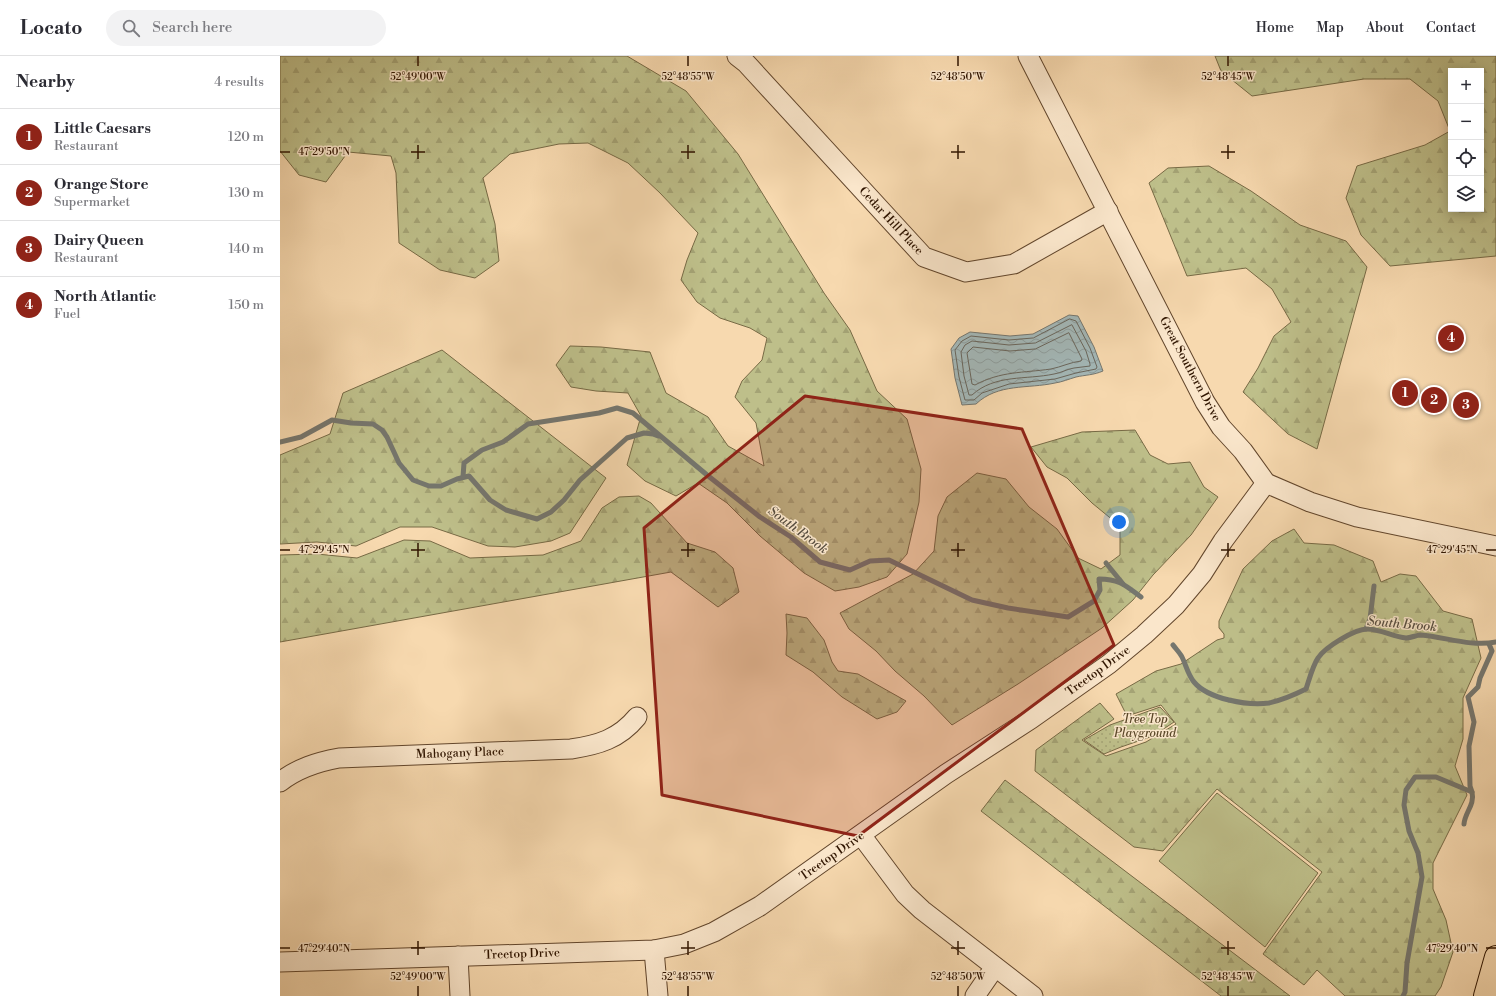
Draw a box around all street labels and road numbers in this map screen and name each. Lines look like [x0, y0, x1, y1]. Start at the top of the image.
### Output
street label: Cedar Hill Place [856, 184, 926, 258]
street label: Great Southern Drive [1156, 314, 1224, 424]
street label: Treetop Drive [1063, 643, 1133, 699]
street label: Mahogany Place [416, 744, 504, 762]
street label: Treetop Drive [797, 828, 867, 884]
street label: Treetop Drive [484, 945, 560, 963]

